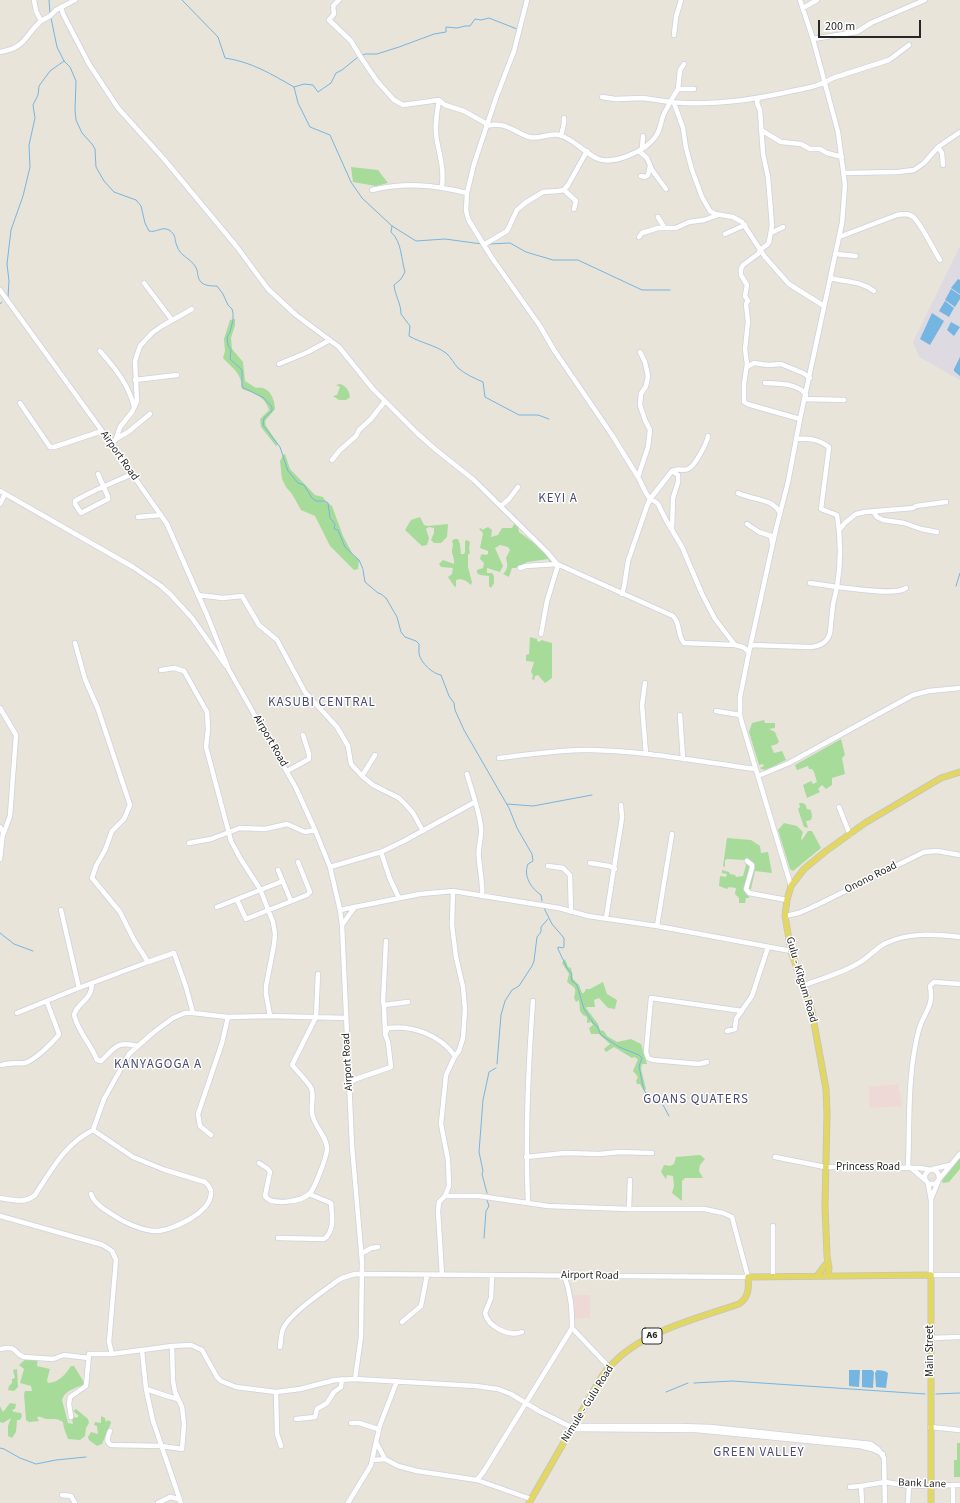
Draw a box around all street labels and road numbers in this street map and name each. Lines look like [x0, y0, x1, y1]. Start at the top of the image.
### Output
street label: Airport Road [97, 428, 141, 484]
street label: Airport Road [250, 713, 290, 769]
street label: Onono Road [843, 859, 899, 897]
street label: Gulu - Kitgum Road [782, 936, 820, 1024]
street label: Airport Road [340, 1033, 356, 1091]
street label: Princess Road [836, 1161, 900, 1175]
street label: Airport Road [561, 1269, 619, 1283]
street label: Main Street [924, 1325, 938, 1377]
road number: A6 [642, 1328, 662, 1344]
street label: Nimule - Gulu Road [559, 1363, 617, 1445]
street label: Bank Lane [898, 1477, 946, 1491]

